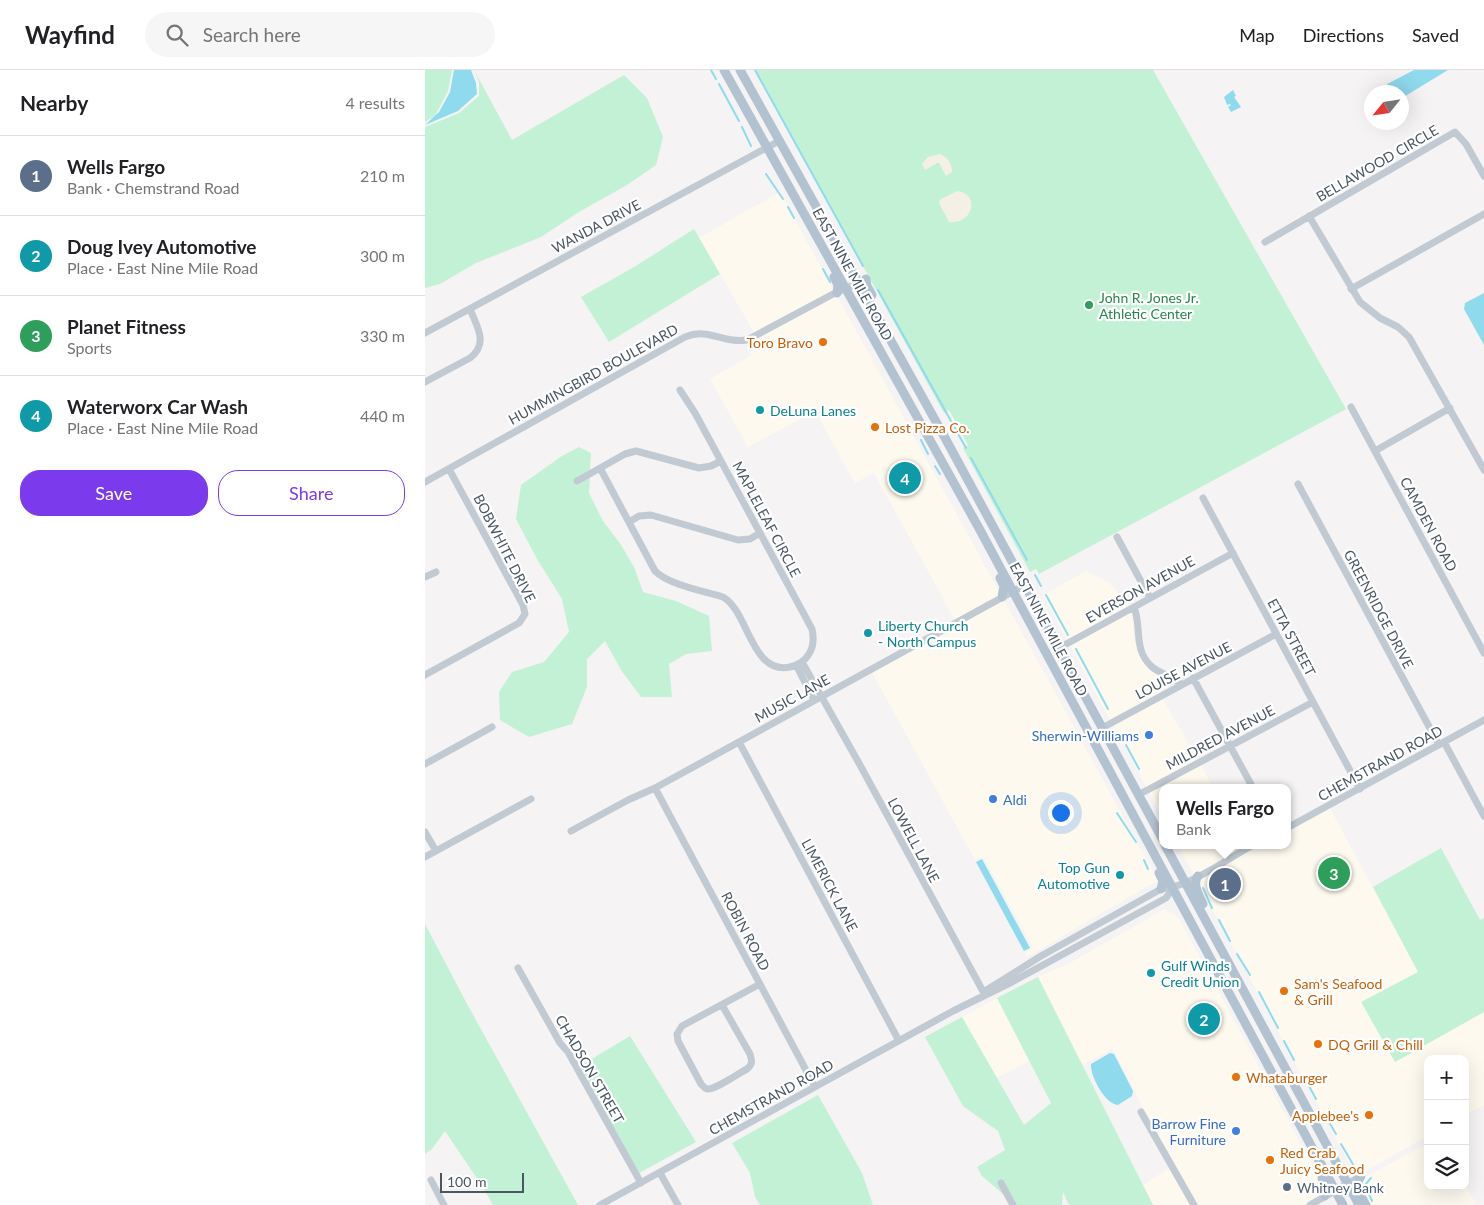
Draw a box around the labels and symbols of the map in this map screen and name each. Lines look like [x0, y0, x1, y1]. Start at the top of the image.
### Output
north arrow [1364, 85, 1409, 130]
street label: BELLAWOOD CIRCLE [1313, 121, 1441, 205]
street label: WANDA DRIVE [549, 196, 643, 256]
street label: EAST NINE MILE ROAD [809, 205, 897, 343]
place label: John R. Jones Jr. Athletic Center [1099, 289, 1199, 322]
marker: John R. Jones Jr. Athletic Center [1083, 299, 1095, 311]
street label: HUMMINGBIRD BOULEVARD [505, 320, 681, 428]
place label: Toro Bravo [747, 334, 813, 351]
marker: Toro Bravo [817, 336, 829, 348]
place label: DeLuna Lanes [770, 402, 856, 419]
marker: DeLuna Lanes [754, 404, 766, 416]
place label: Lost Pizza Co. [885, 419, 970, 436]
marker: Lost Pizza Co. [869, 421, 881, 433]
street label: MAPLELEAF CIRCLE [729, 458, 805, 580]
pin: 4 [889, 459, 921, 497]
street label: CAMDEN ROAD [1397, 474, 1461, 574]
street label: BOBWHITE DRIVE [470, 491, 540, 605]
street label: GREENRIDGE DRIVE [1341, 547, 1417, 671]
street label: EVERSON AVENUE [1082, 552, 1198, 626]
street label: EAST NINE MILE ROAD [1007, 559, 1091, 699]
street label: ETTA STREET [1264, 595, 1320, 679]
place label: Liberty Church - North Campus [878, 617, 976, 650]
marker: Liberty Church - North Campus [862, 627, 874, 639]
street label: LOUISE AVENUE [1132, 638, 1234, 702]
street label: MUSIC LANE [751, 670, 833, 726]
street label: MILDRED AVENUE [1163, 701, 1277, 773]
street label: CHEMSTRAND ROAD [1315, 722, 1445, 804]
place label: Sherwin-Williams [1032, 727, 1139, 744]
marker: Sherwin-Williams [1143, 729, 1155, 741]
place label: Aldi [1003, 791, 1027, 808]
marker: Aldi [987, 793, 999, 805]
street label: LOWELL LANE [885, 795, 943, 885]
your location [1048, 800, 1074, 826]
street label: LIMERICK LANE [798, 836, 862, 934]
pin: 3 [1318, 854, 1350, 892]
place label: Top Gun Automotive [1038, 859, 1110, 892]
pin: 1 [1209, 865, 1241, 903]
marker: Top Gun Automotive [1114, 869, 1126, 881]
street label: ROBIN ROAD [718, 889, 774, 973]
place label: Gulf Winds Credit Union [1161, 957, 1239, 990]
marker: Gulf Winds Credit Union [1145, 967, 1157, 979]
place label: Sam's Seafood & Grill [1294, 975, 1382, 1008]
marker: Sam's Seafood & Grill [1278, 985, 1290, 997]
pin: 2 [1188, 1000, 1220, 1038]
street label: CHADSON STREET [552, 1012, 628, 1127]
place label: DQ Grill & Chill [1328, 1036, 1423, 1053]
marker: DQ Grill & Chill [1312, 1038, 1324, 1050]
street label: CHEMSTRAND ROAD [706, 1056, 836, 1138]
place label: Whataburger [1246, 1069, 1327, 1086]
marker: Whataburger [1230, 1071, 1242, 1083]
place label: Applebee's [1292, 1107, 1359, 1124]
marker: Applebee's [1363, 1109, 1375, 1121]
place label: Barrow Fine Furniture [1152, 1115, 1226, 1148]
marker: Barrow Fine Furniture [1230, 1125, 1242, 1137]
place label: Red Crab Juicy Seafood [1280, 1144, 1364, 1177]
marker: Red Crab Juicy Seafood [1264, 1154, 1276, 1166]
scale bar [440, 1170, 524, 1193]
place label: Whitney Bank [1297, 1179, 1385, 1196]
marker: Whitney Bank [1281, 1181, 1293, 1193]

